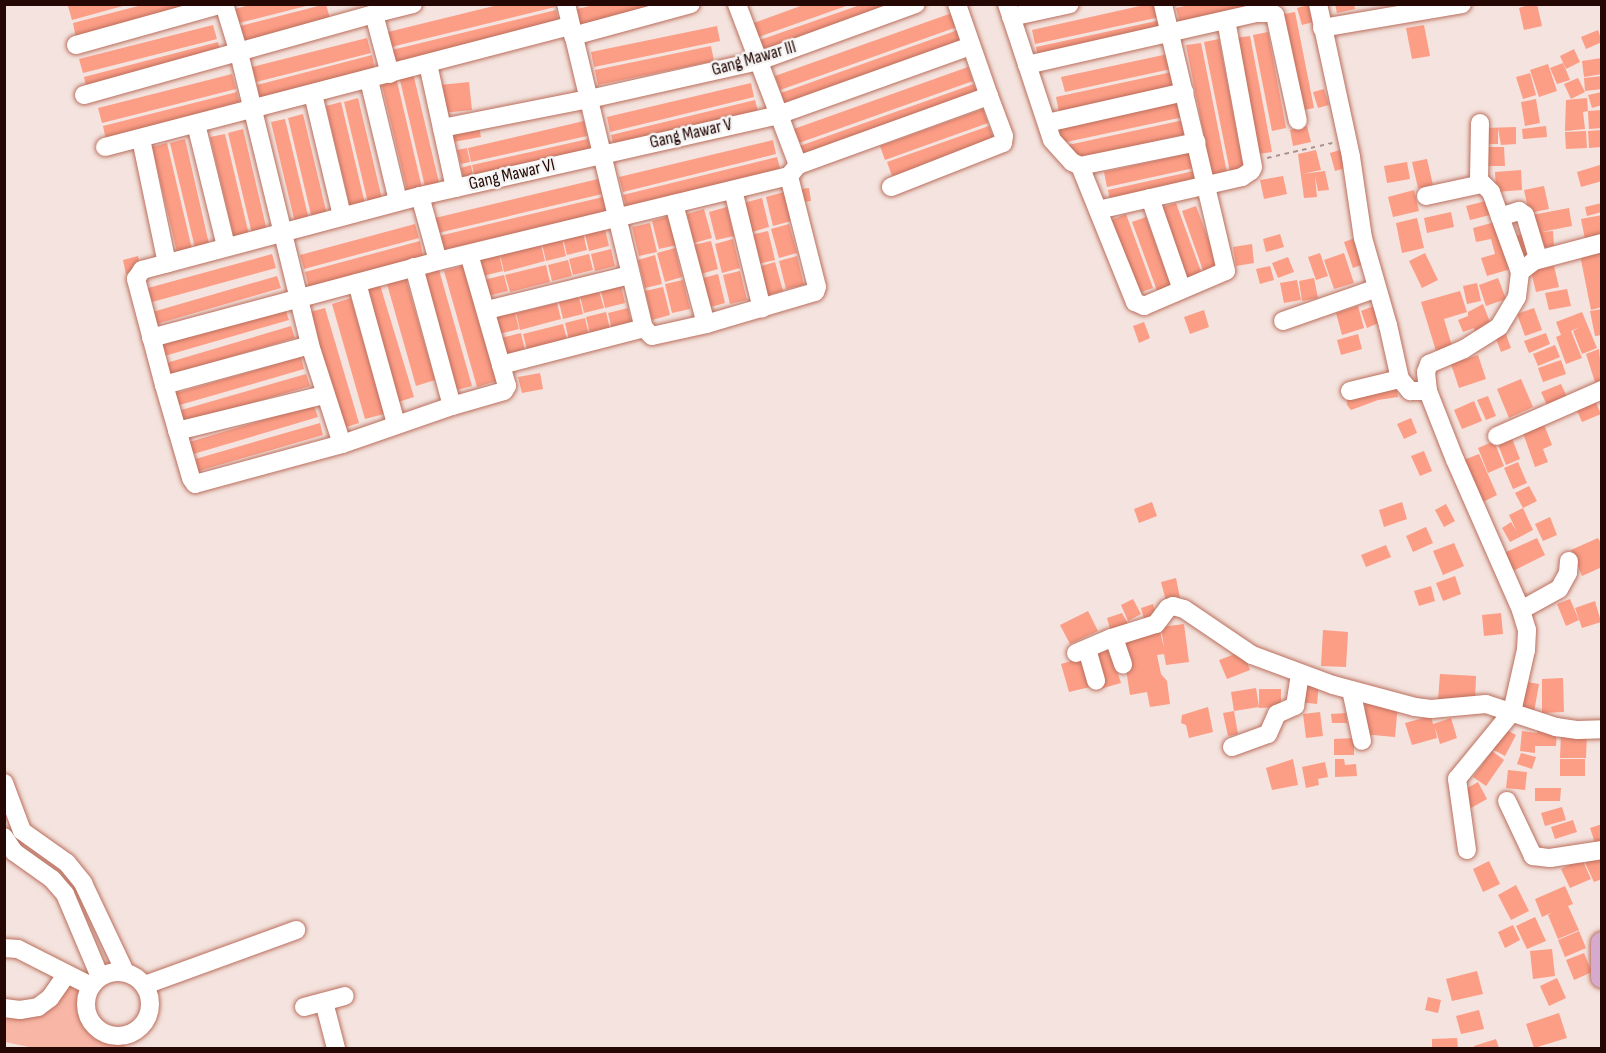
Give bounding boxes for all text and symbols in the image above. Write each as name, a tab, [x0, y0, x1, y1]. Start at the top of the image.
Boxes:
street label: Gang Mawar III	[709, 37, 799, 81]
street label: Gang Mawar V	[648, 114, 734, 154]
street label: Gang Mawar VI	[467, 155, 557, 195]

